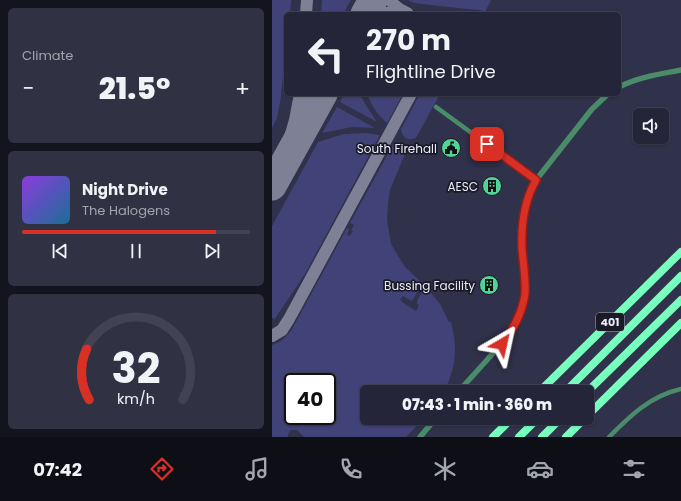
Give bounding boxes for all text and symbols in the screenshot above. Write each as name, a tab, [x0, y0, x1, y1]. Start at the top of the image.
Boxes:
text: 270 m	[366, 21, 451, 60]
icon: left	[300, 28, 352, 80]
text: Climate	[22, 46, 73, 65]
text: Flightline Drive	[366, 59, 496, 84]
text: 21.5°	[99, 67, 170, 110]
text: −	[22, 73, 34, 104]
text: +	[235, 73, 250, 104]
map controls	[633, 108, 669, 144]
button: sound	[633, 108, 669, 144]
pin	[470, 127, 504, 161]
icon: arrive	[476, 133, 498, 155]
public building icon: South Firehall	[440, 137, 462, 159]
place label: South Firehall	[357, 140, 437, 157]
building icon: AESC	[481, 175, 503, 197]
place label: AESC	[447, 178, 478, 195]
text: Night Drive	[82, 179, 168, 200]
text: The Halogens	[82, 201, 170, 220]
icon: previous	[49, 240, 71, 262]
icon: pause	[125, 240, 147, 262]
icon: next	[201, 240, 223, 262]
building icon: Bussing Facility	[478, 274, 500, 296]
place label: Bussing Facility	[384, 277, 475, 294]
road number: 401	[596, 313, 624, 331]
position arrow	[481, 323, 523, 365]
text: 32	[112, 338, 160, 397]
speed limit sign: 40	[284, 373, 336, 425]
text: km/h	[117, 388, 155, 408]
text: 07:43 · 1 min · 360 m	[402, 394, 552, 415]
icon: directions	[148, 455, 176, 483]
icon: music	[243, 455, 271, 483]
icon: phone	[337, 455, 365, 483]
icon: climate	[431, 455, 459, 483]
icon: car	[526, 455, 554, 483]
icon: filters	[620, 455, 648, 483]
text: 07:42	[33, 457, 82, 482]

